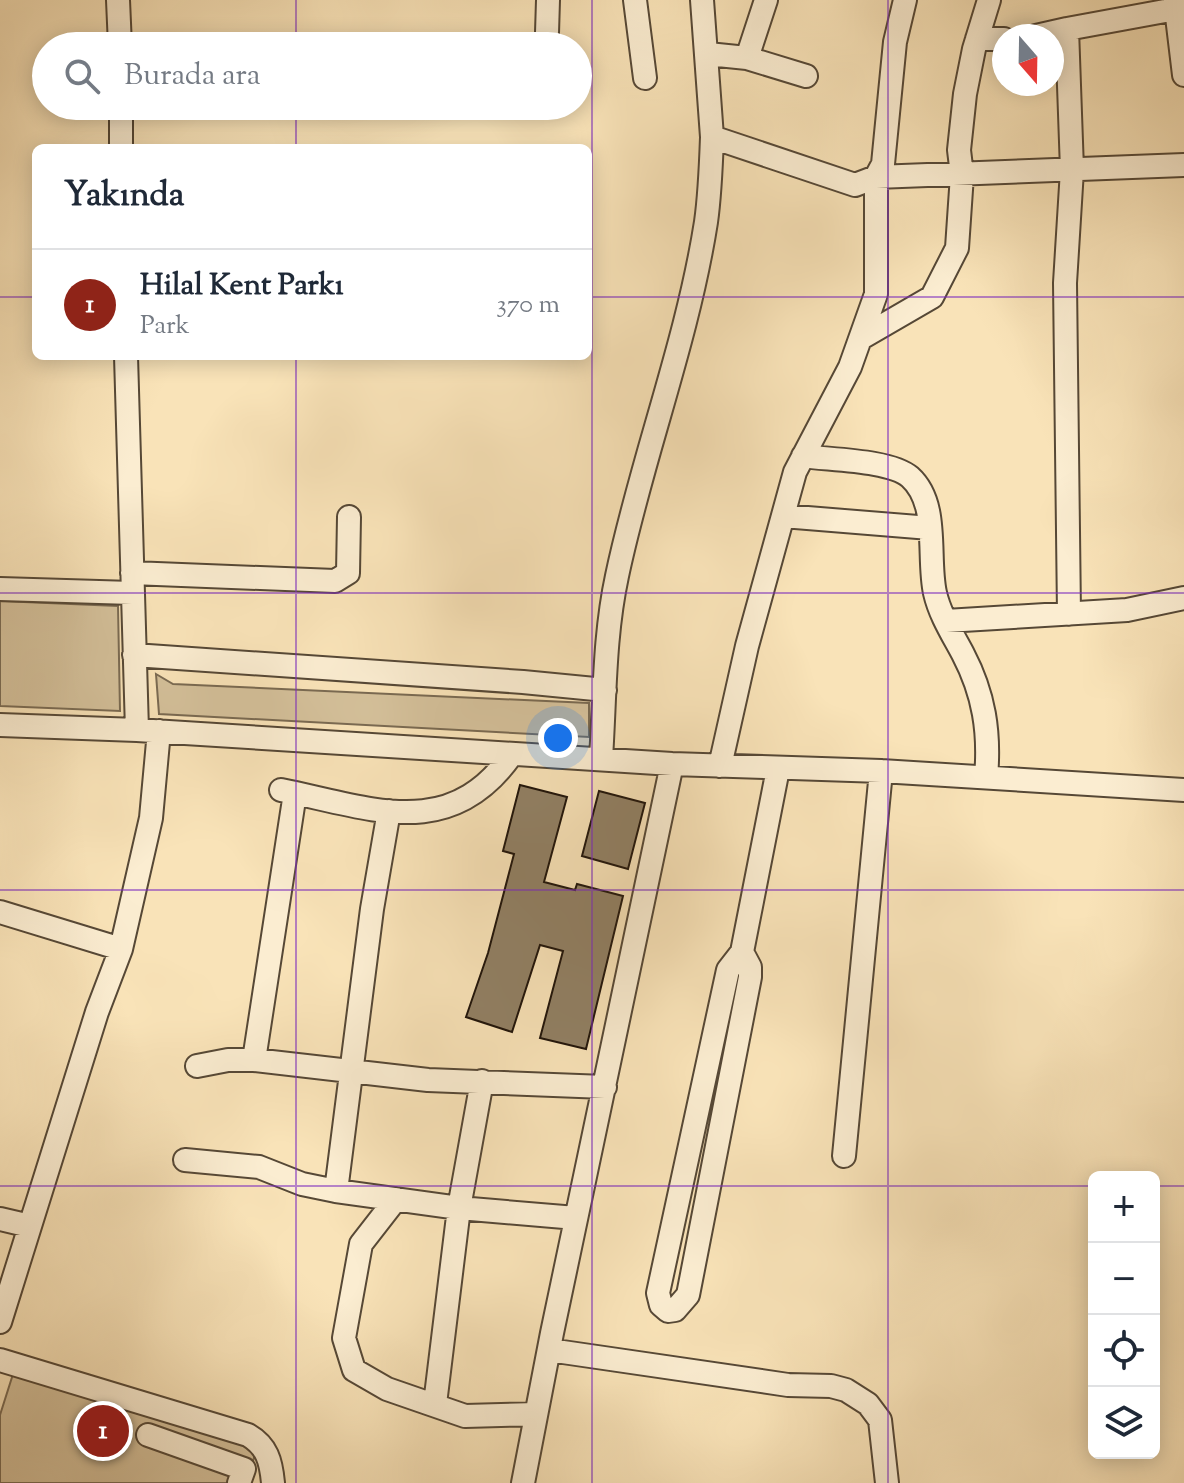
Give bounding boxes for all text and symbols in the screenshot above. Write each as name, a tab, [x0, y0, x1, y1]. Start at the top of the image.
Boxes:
north arrow	[992, 24, 1064, 96]
search box	[32, 32, 592, 120]
icon: search	[60, 54, 104, 98]
text: Burada ara	[124, 55, 261, 98]
text: Yakında	[64, 172, 184, 221]
text: Hilal Kent Parkı	[140, 265, 344, 308]
text: 1	[86, 287, 94, 324]
text: 370 m	[496, 287, 560, 324]
text: Park	[140, 308, 190, 345]
your location	[538, 718, 578, 758]
map controls	[1088, 1171, 1160, 1459]
button: +	[1088, 1171, 1160, 1243]
button: −	[1088, 1243, 1160, 1315]
button: locate	[1088, 1315, 1160, 1387]
button: layers	[1088, 1387, 1160, 1459]
pin: 1	[77, 1401, 129, 1461]

